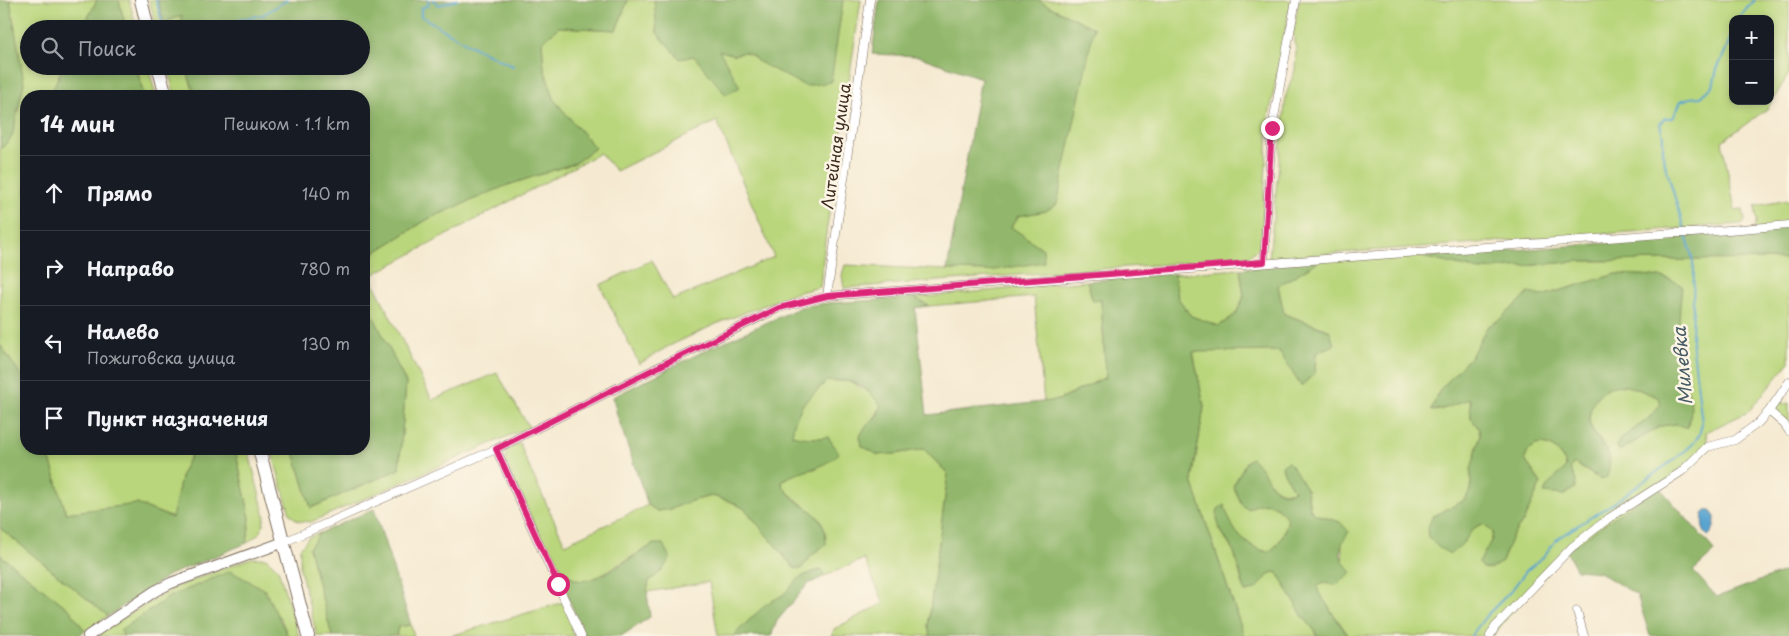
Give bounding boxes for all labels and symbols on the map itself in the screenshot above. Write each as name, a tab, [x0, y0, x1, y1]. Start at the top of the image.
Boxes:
street label: Литейная улица	[814, 81, 856, 210]
route end	[1261, 117, 1284, 140]
water label: Милевка	[1665, 325, 1698, 406]
route start	[547, 573, 570, 596]

